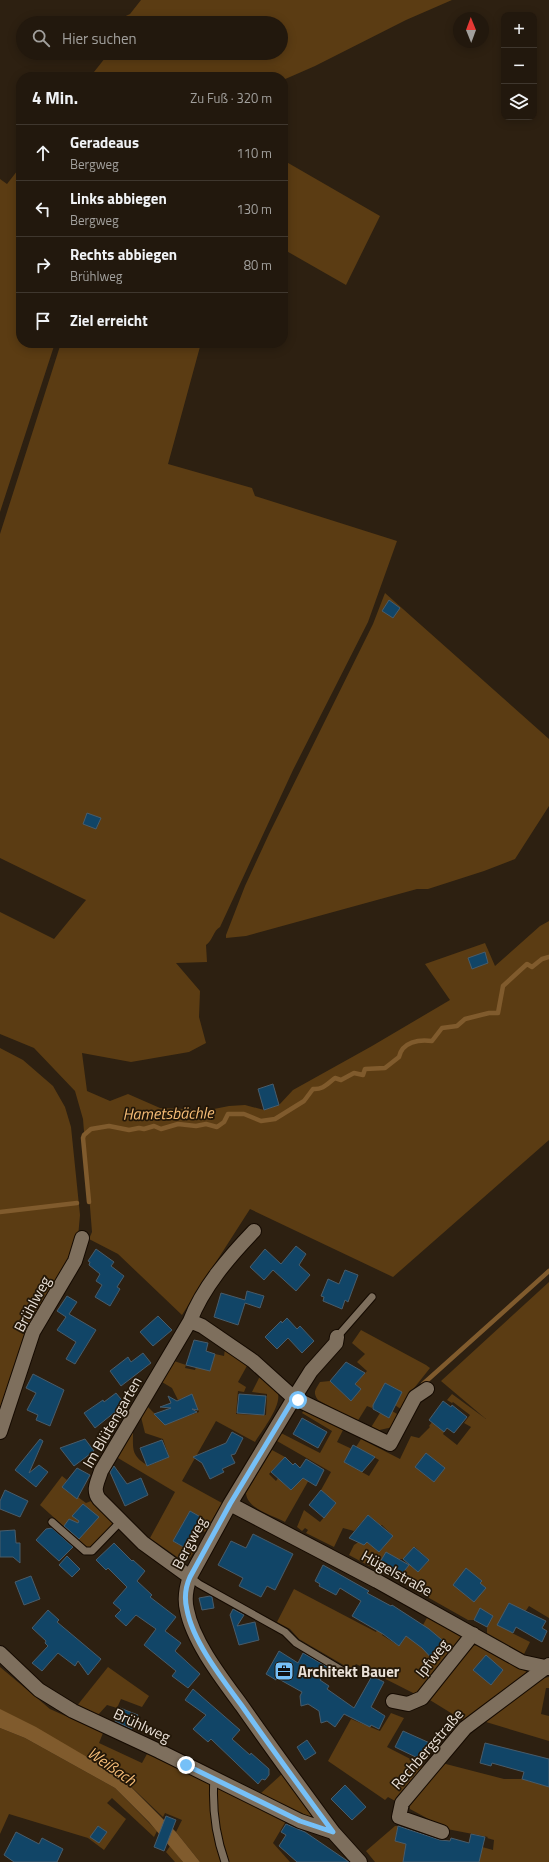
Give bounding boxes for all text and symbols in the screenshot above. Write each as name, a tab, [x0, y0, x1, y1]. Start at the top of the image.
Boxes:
north arrow	[453, 12, 489, 48]
map controls	[501, 12, 537, 120]
button: +	[501, 12, 537, 48]
search box	[16, 16, 288, 60]
icon: search	[30, 27, 52, 49]
text: Hier suchen	[62, 27, 137, 50]
button: −	[501, 48, 537, 84]
button: layers	[501, 84, 537, 120]
text: 4 Min.	[32, 85, 78, 111]
text: Zu Fuß · 320 m	[190, 88, 272, 108]
text: Geradeaus	[70, 131, 139, 154]
icon: ahead	[32, 142, 54, 164]
text: 110 m	[236, 143, 272, 163]
text: Bergweg	[70, 154, 119, 174]
text: Links abbiegen	[70, 187, 167, 210]
icon: left	[32, 198, 54, 220]
text: 130 m	[236, 199, 272, 219]
text: Bergweg	[70, 210, 119, 230]
text: Rechts abbiegen	[70, 243, 177, 266]
icon: right	[32, 254, 54, 276]
text: 80 m	[244, 255, 272, 275]
text: Brühlweg	[70, 266, 122, 286]
text: Ziel erreicht	[70, 309, 148, 332]
icon: arrive	[32, 310, 54, 332]
water label: Hametsbächle	[122, 1100, 215, 1126]
street label: Brühlweg	[8, 1272, 57, 1336]
street label: Im Blütengarten	[76, 1372, 148, 1472]
route start	[289, 1391, 307, 1409]
street label: Bergweg	[166, 1513, 212, 1573]
street label: Hügelstraße	[357, 1544, 437, 1602]
street label: Ipfweg	[410, 1634, 455, 1682]
office icon: Architekt Bauer	[273, 1660, 295, 1682]
place label: Architekt Bauer	[298, 1660, 400, 1683]
street label: Brühlweg	[110, 1702, 175, 1748]
street label: Rechbergstraße	[385, 1703, 469, 1795]
water label: Weißach	[83, 1740, 142, 1792]
route end	[177, 1756, 195, 1774]

